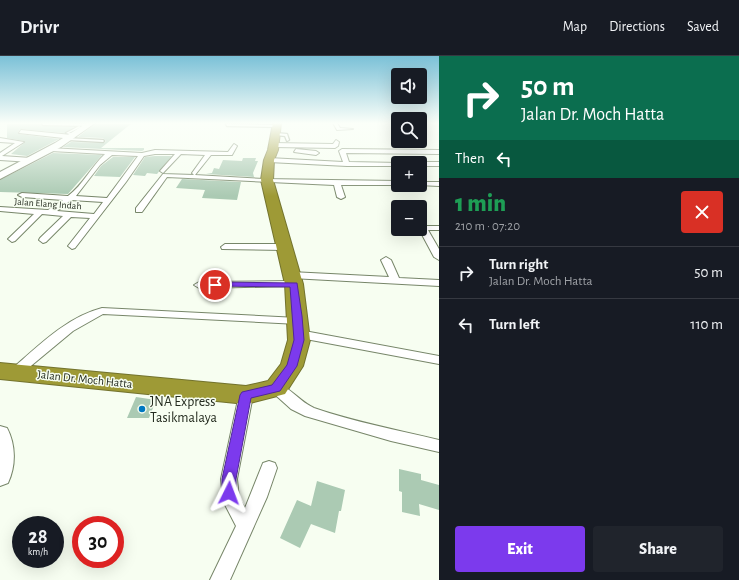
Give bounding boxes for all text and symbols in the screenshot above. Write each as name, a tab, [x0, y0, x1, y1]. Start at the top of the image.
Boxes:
text: Drivr	[20, 18, 59, 37]
text: Map	[563, 20, 587, 34]
text: Directions	[609, 20, 665, 34]
text: Saved	[687, 20, 719, 34]
map controls	[391, 68, 427, 236]
button: sound	[391, 68, 427, 104]
icon: right	[455, 72, 507, 124]
text: 50 m	[521, 73, 575, 101]
text: Jalan Dr. Moch Hatta	[521, 106, 664, 124]
button: search	[391, 112, 427, 148]
icon: left	[493, 148, 515, 170]
text: Then	[455, 151, 485, 166]
button: +	[391, 156, 427, 192]
button: close	[681, 191, 723, 233]
text: 1 min	[455, 192, 506, 216]
street label: Jalan Elang Indah	[14, 197, 82, 211]
button: −	[391, 200, 427, 236]
text: 210 m · 07:20	[455, 220, 520, 233]
text: Turn right	[489, 257, 548, 272]
icon: right	[455, 262, 477, 284]
text: 50 m	[694, 265, 723, 280]
pin	[198, 268, 232, 302]
icon: arrive	[204, 274, 226, 296]
text: Jalan Dr. Moch Hatta	[489, 275, 593, 288]
icon: left	[455, 314, 477, 336]
text: Turn left	[489, 317, 540, 332]
text: 110 m	[690, 317, 723, 332]
street label: Jalan Dr. Moch Hatta	[37, 368, 134, 390]
place label: JNA Express Tasikmalaya	[150, 395, 218, 425]
marker: JNA Express Tasikmalaya	[137, 404, 147, 414]
position arrow	[208, 472, 250, 514]
speed limit sign: 30	[72, 516, 124, 568]
button: Exit	[455, 526, 585, 572]
button: Share	[593, 526, 723, 572]
text: 28	[28, 527, 48, 547]
text: km/h	[28, 547, 48, 557]

